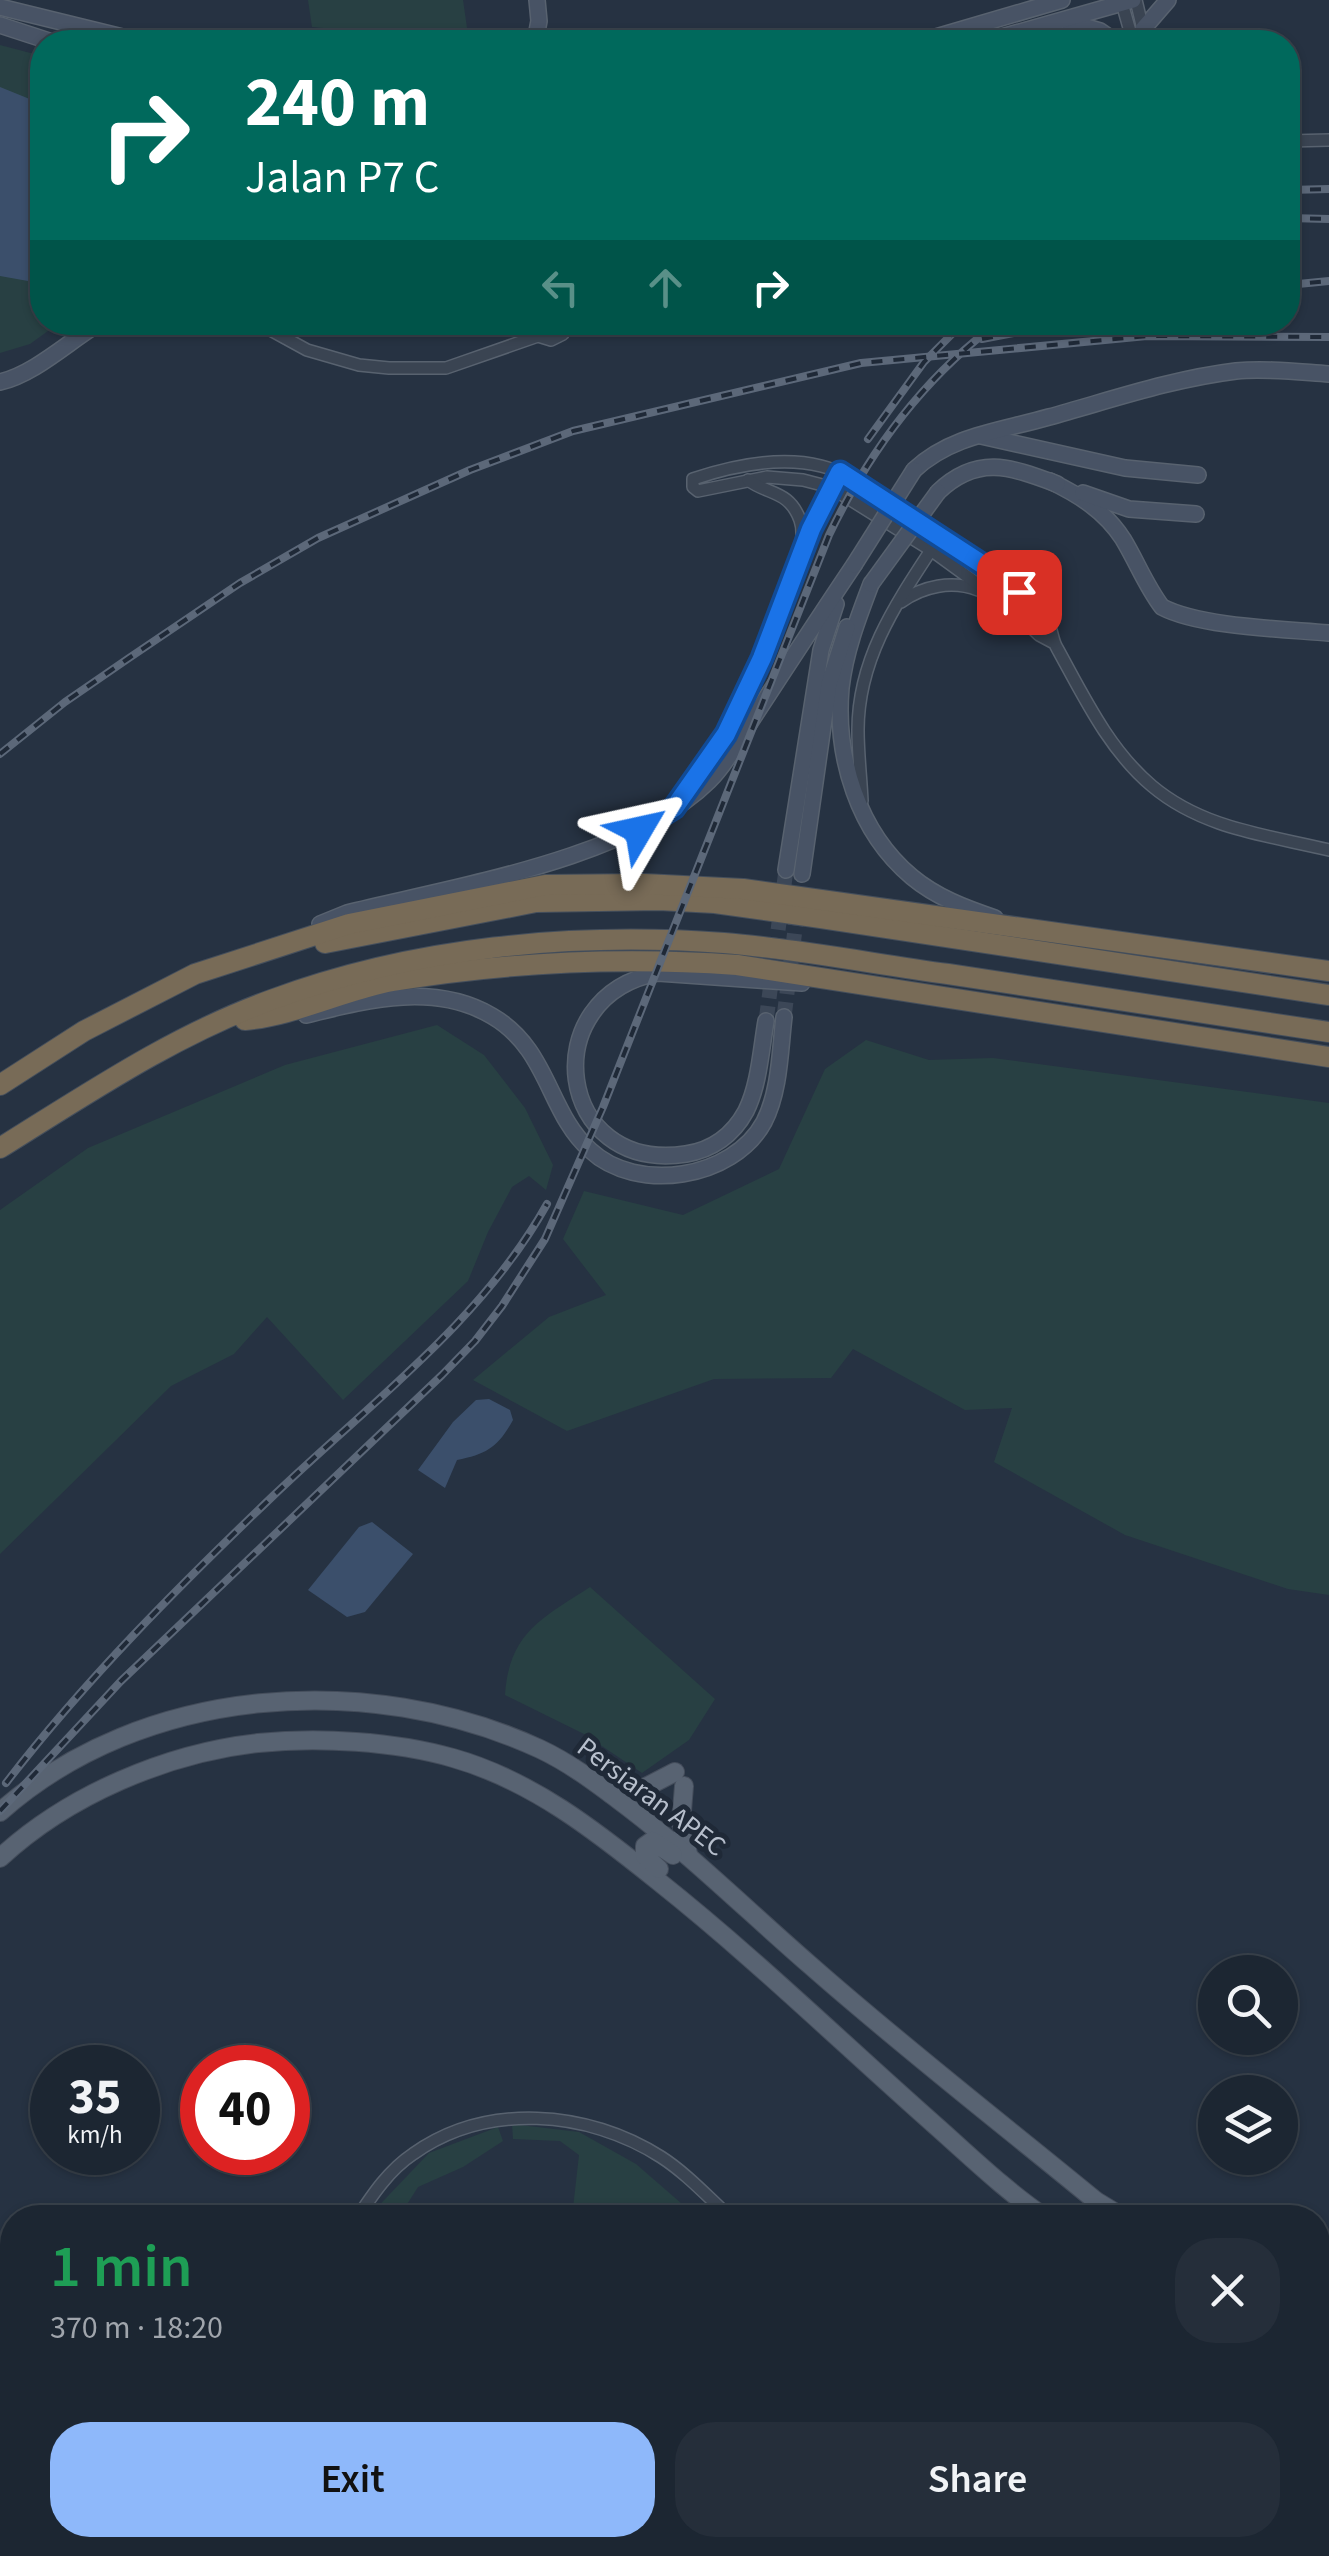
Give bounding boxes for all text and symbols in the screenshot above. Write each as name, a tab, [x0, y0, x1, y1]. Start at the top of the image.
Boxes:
text: 240 m	[245, 53, 430, 153]
icon: right	[80, 70, 210, 200]
text: Jalan P7 C	[245, 146, 440, 210]
icon: left	[533, 260, 588, 315]
icon: ahead	[638, 260, 693, 315]
icon: right	[743, 260, 798, 315]
pin	[977, 550, 1062, 635]
icon: arrive	[992, 565, 1047, 620]
position arrow	[587, 778, 691, 882]
street label: Persiaran APEC	[569, 1727, 734, 1866]
map controls	[1198, 1955, 1298, 2175]
button: search	[1198, 1955, 1298, 2055]
speed limit sign: 40	[180, 2045, 310, 2175]
text: 35	[69, 2062, 121, 2133]
button: layers	[1198, 2075, 1298, 2175]
text: km/h	[67, 2117, 123, 2153]
text: 1 min	[50, 2225, 193, 2310]
button: close	[1175, 2238, 1280, 2343]
text: 370 m · 18:20	[50, 2305, 223, 2351]
button: Exit	[50, 2422, 655, 2537]
button: Share	[675, 2422, 1280, 2537]

